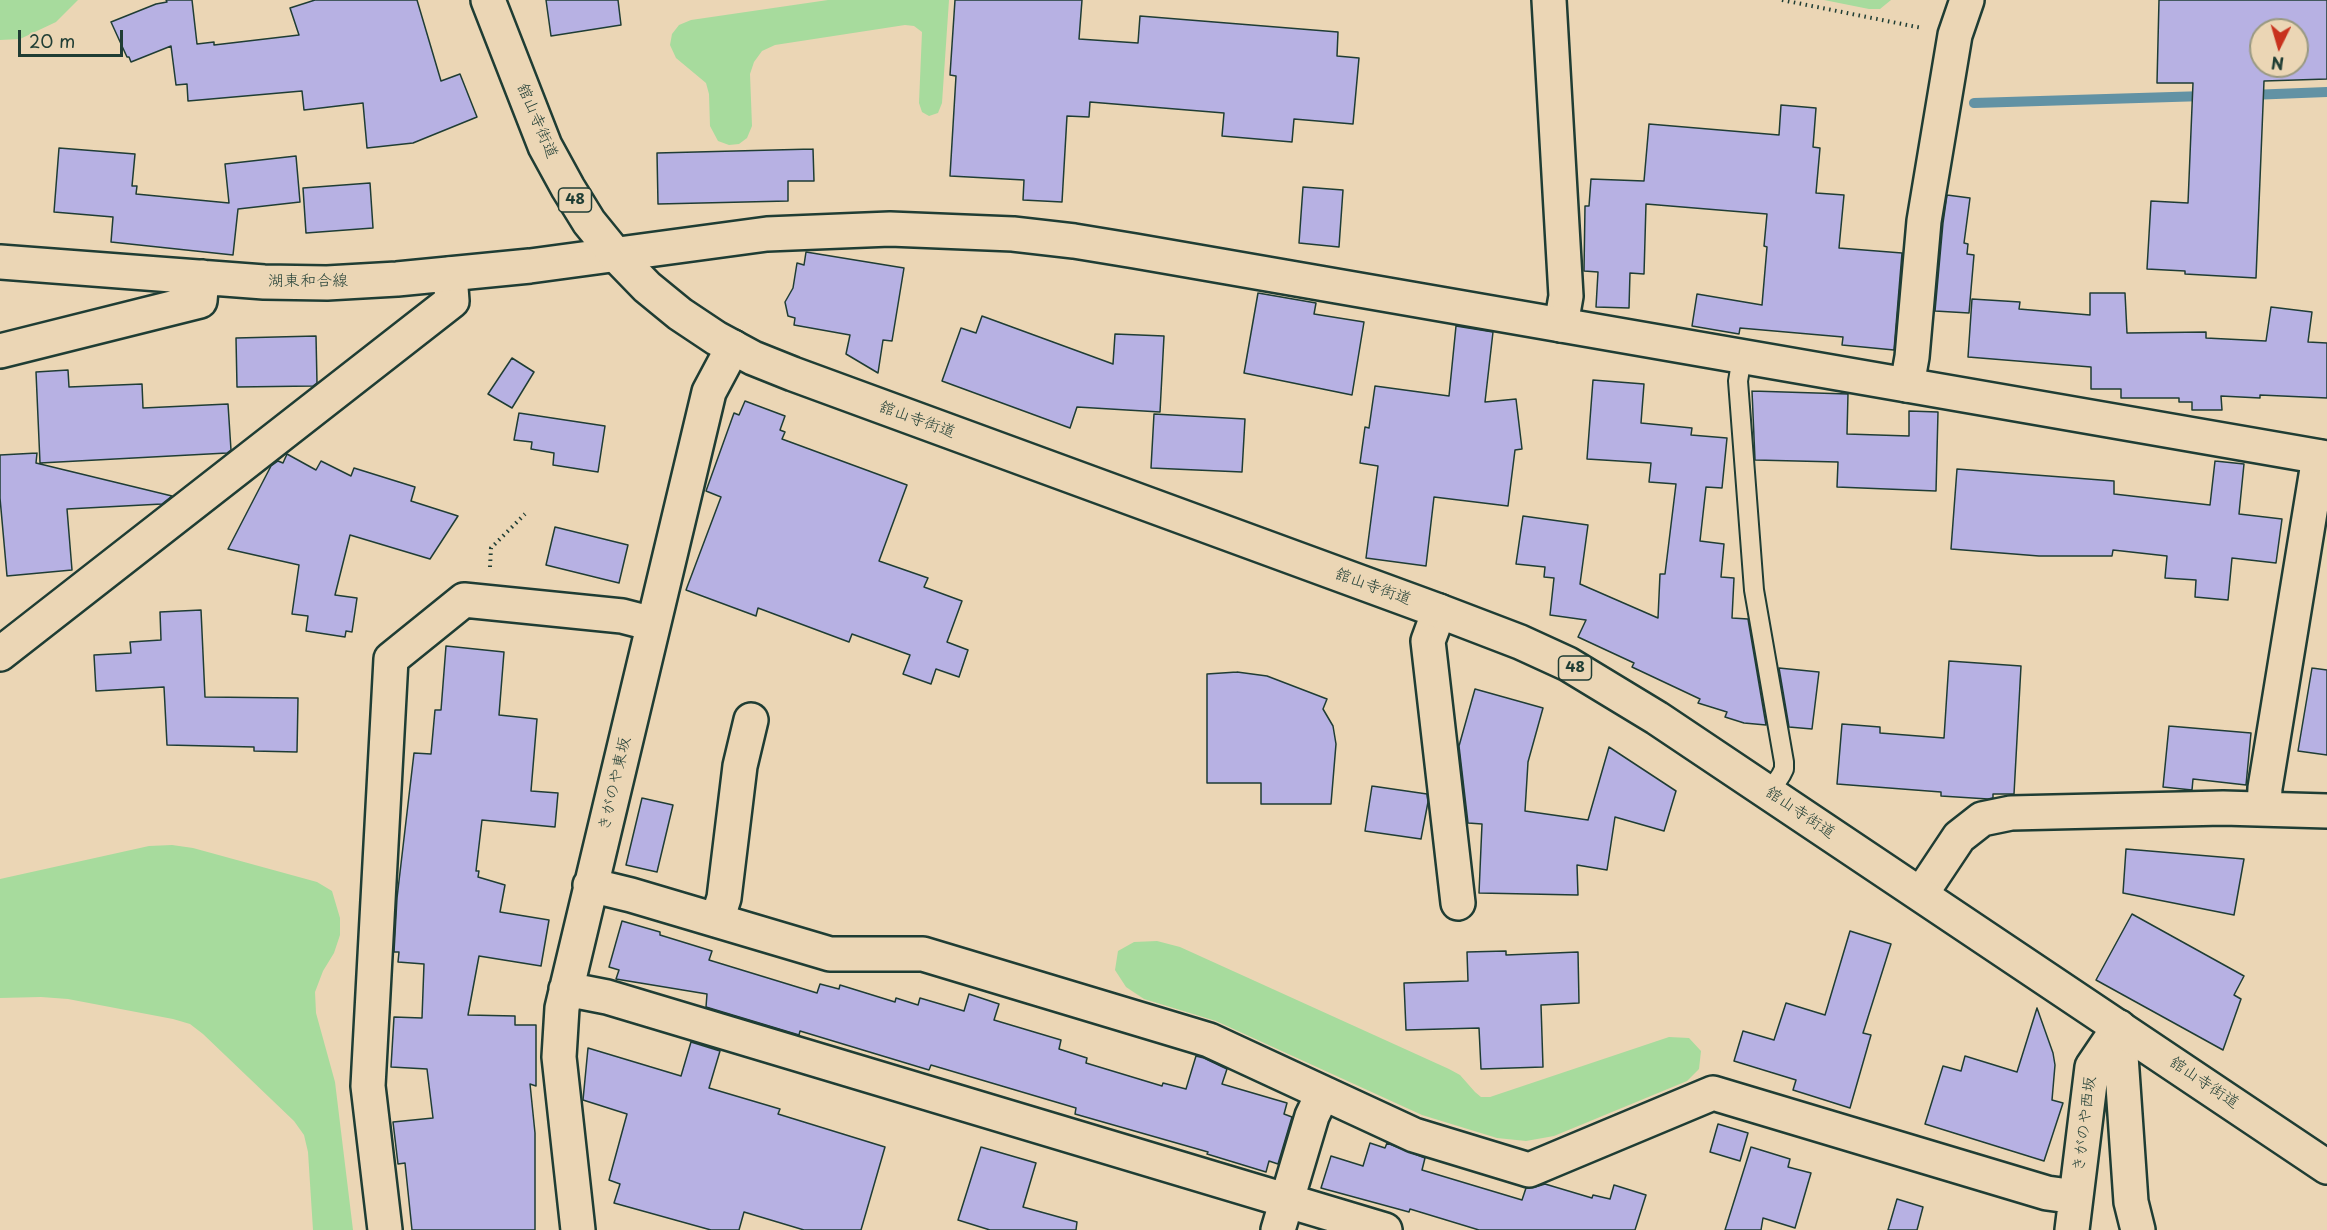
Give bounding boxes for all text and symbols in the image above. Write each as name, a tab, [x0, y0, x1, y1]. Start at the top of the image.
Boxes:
scale bar	[21, 18, 126, 56]
north arrow	[2249, 18, 2309, 78]
text: 20 m	[29, 27, 75, 54]
text: N	[2270, 51, 2285, 76]
street label: 舘山寺街道	[513, 80, 561, 162]
road number: 48	[558, 188, 592, 212]
street label: 湖東和合線	[268, 272, 348, 292]
street label: 舘山寺街道	[876, 397, 958, 443]
street label: 舘山寺街道	[1332, 564, 1414, 610]
road number: 48	[1558, 656, 1592, 680]
street label: きがのや東坂	[595, 735, 635, 833]
street label: 舘山寺街道	[1761, 783, 1839, 843]
street label: 舘山寺街道	[2165, 1053, 2243, 1113]
street label: きがのや西坂	[2070, 1075, 2100, 1173]

